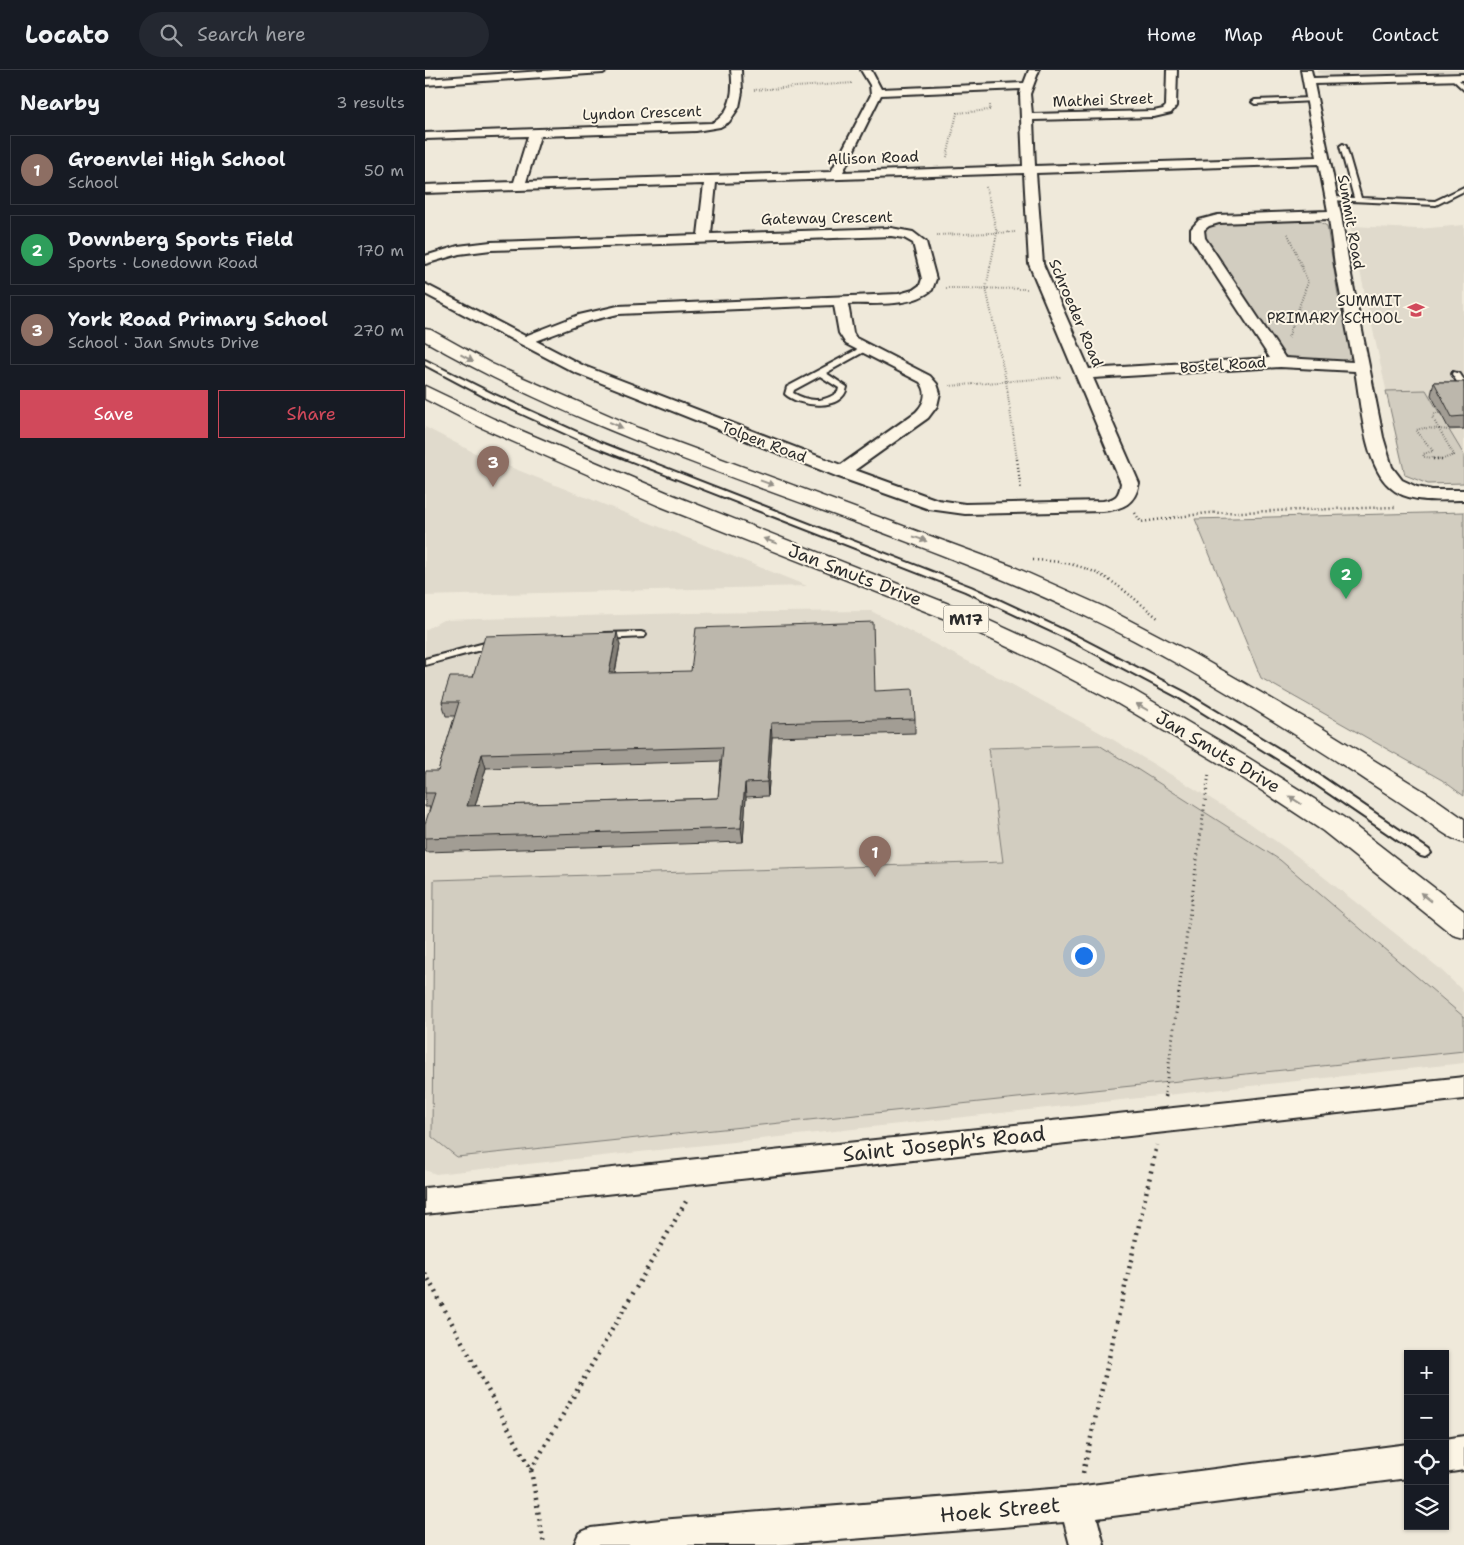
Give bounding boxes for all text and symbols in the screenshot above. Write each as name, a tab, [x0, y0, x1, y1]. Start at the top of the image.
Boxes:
search box	[139, 12, 489, 57]
text: Locato	[25, 19, 109, 51]
icon: search	[157, 21, 185, 49]
text: Search here	[197, 22, 306, 47]
text: Home	[1147, 23, 1196, 47]
text: Map	[1224, 23, 1263, 47]
text: About	[1291, 23, 1344, 47]
text: Contact	[1372, 23, 1439, 47]
street label: Mathei Street	[1052, 88, 1154, 112]
text: Nearby	[20, 89, 100, 117]
text: 3 results	[336, 92, 405, 113]
street label: Lyndon Crescent	[582, 101, 702, 125]
street label: Allison Road	[827, 146, 920, 170]
text: Groenvlei High School	[68, 147, 286, 172]
text: 1	[33, 160, 41, 181]
text: 50 m	[364, 160, 404, 181]
text: School	[68, 172, 118, 193]
street label: Summit Road	[1333, 173, 1369, 271]
street label: Gateway Crescent	[761, 207, 893, 229]
text: Downberg Sports Field	[68, 227, 293, 252]
text: 2	[31, 240, 43, 261]
text: 170 m	[357, 240, 404, 261]
text: Sports · Lonedown Road	[68, 252, 258, 273]
street label: Schroeder Road	[1044, 256, 1108, 371]
place label: SUMMIT PRIMARY SCHOOL	[1267, 291, 1402, 328]
school or university icon: SUMMIT PRIMARY SCHOOL	[1406, 300, 1426, 320]
text: York Road Primary School	[68, 307, 328, 332]
text: 3	[31, 320, 43, 341]
text: 270 m	[353, 320, 404, 341]
text: School · Jan Smuts Drive	[68, 332, 259, 353]
street label: Bostel Road	[1179, 352, 1267, 378]
one-way arrow	[461, 354, 474, 363]
button: Save	[20, 390, 208, 438]
button: Share	[218, 390, 405, 438]
street label: Tolpen Road	[719, 417, 810, 468]
one-way arrow	[609, 421, 624, 429]
pin: 3	[477, 446, 509, 487]
one-way arrow	[760, 480, 775, 487]
one-way arrow	[912, 536, 927, 544]
one-way arrow	[762, 537, 777, 545]
street label: Jan Smuts Drive	[785, 538, 925, 612]
pin: 2	[1330, 558, 1362, 599]
road number: M17	[943, 606, 989, 632]
one-way arrow	[1135, 702, 1148, 711]
street label: Jan Smuts Drive	[1151, 705, 1285, 799]
one-way arrow	[1289, 795, 1302, 805]
pin: 1	[859, 836, 891, 877]
one-way arrow	[1420, 891, 1433, 902]
your location	[1071, 943, 1097, 969]
street label: Saint Joseph's Road	[841, 1119, 1047, 1169]
map controls	[1404, 1350, 1449, 1530]
button: +	[1404, 1350, 1449, 1395]
button: −	[1404, 1395, 1449, 1440]
button: locate	[1404, 1440, 1449, 1485]
button: layers	[1404, 1485, 1449, 1530]
street label: Hoek Street	[939, 1491, 1061, 1529]

